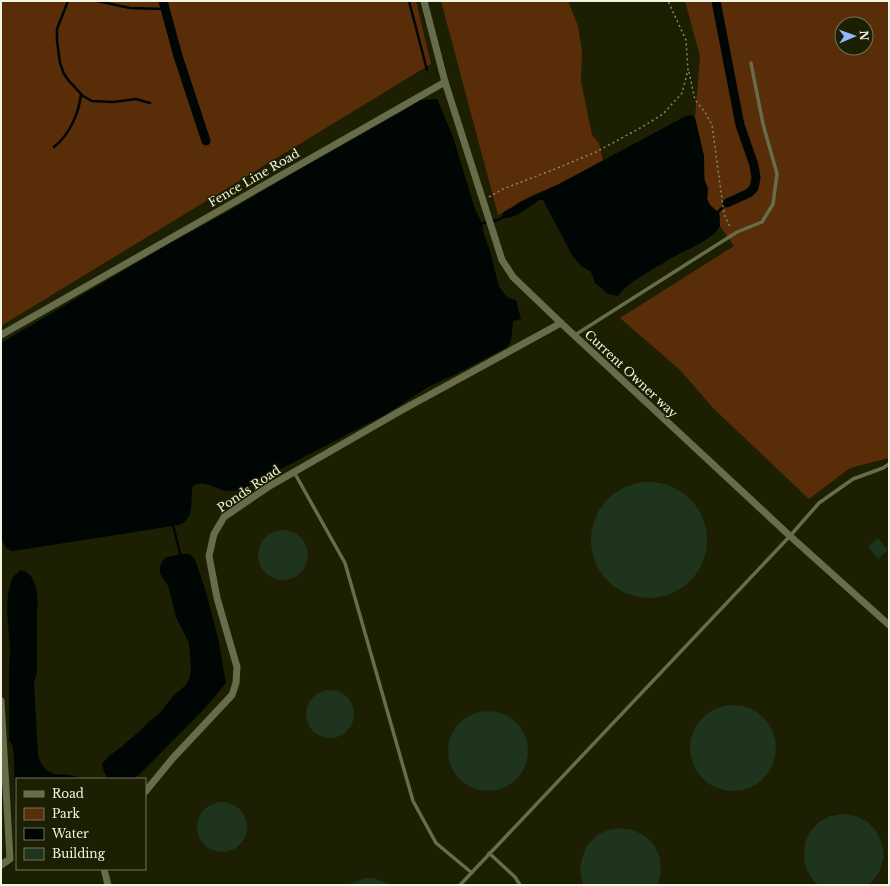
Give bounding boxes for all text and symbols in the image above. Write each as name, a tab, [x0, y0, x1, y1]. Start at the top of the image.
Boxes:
north arrow	[834, 16, 874, 56]
text: N	[857, 30, 871, 42]
street label: Fence Line Road	[205, 145, 302, 210]
street label: Current Owner way	[582, 327, 681, 421]
street label: Ponds Road	[214, 462, 283, 515]
legend	[16, 778, 146, 870]
text: Road	[52, 786, 84, 801]
text: Park	[52, 806, 80, 821]
text: Water	[51, 826, 89, 841]
text: Building	[52, 846, 106, 861]

